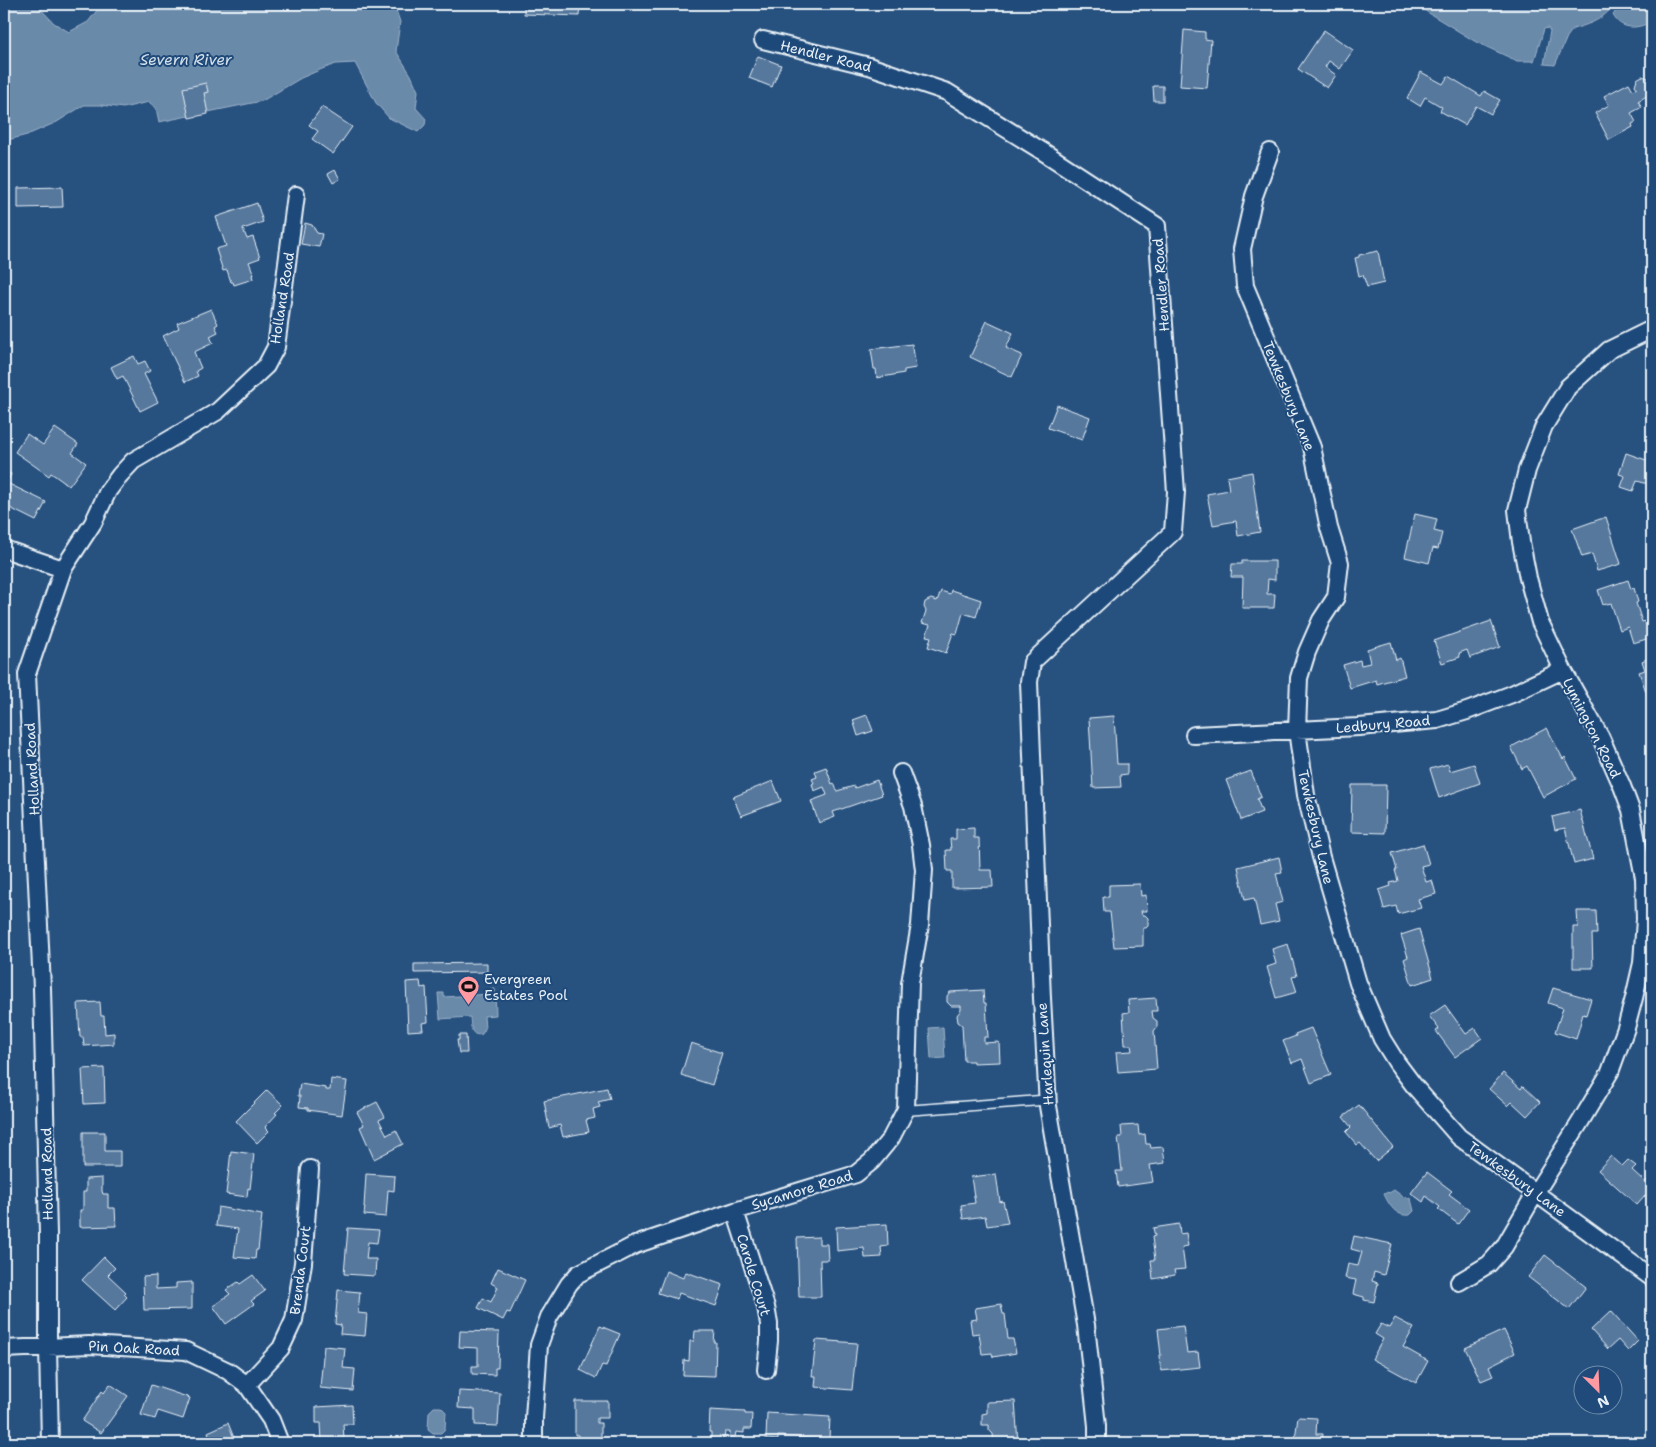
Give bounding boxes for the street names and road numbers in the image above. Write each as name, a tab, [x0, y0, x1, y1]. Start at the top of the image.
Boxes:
street label: Hendler Road	[778, 36, 874, 76]
street label: Hendler Road	[1149, 238, 1173, 332]
street label: Holland Road	[266, 251, 298, 345]
street label: Tewkesbury Lane	[1259, 339, 1319, 454]
street label: Lymington Road	[1559, 675, 1625, 781]
street label: Ledbury Road	[1335, 711, 1431, 737]
street label: Holland Road	[21, 722, 43, 816]
street label: Tewkesbury Lane	[1294, 768, 1338, 886]
street label: Harlequin Lane	[1032, 1002, 1058, 1106]
street label: Holland Road	[37, 1127, 57, 1221]
street label: Tewkesbury Lane	[1465, 1137, 1570, 1221]
street label: Sycamore Road	[749, 1166, 855, 1214]
street label: Brenda Court	[286, 1224, 314, 1316]
street label: Carole Court	[733, 1232, 775, 1318]
street label: Pin Oak Road	[88, 1337, 180, 1359]

